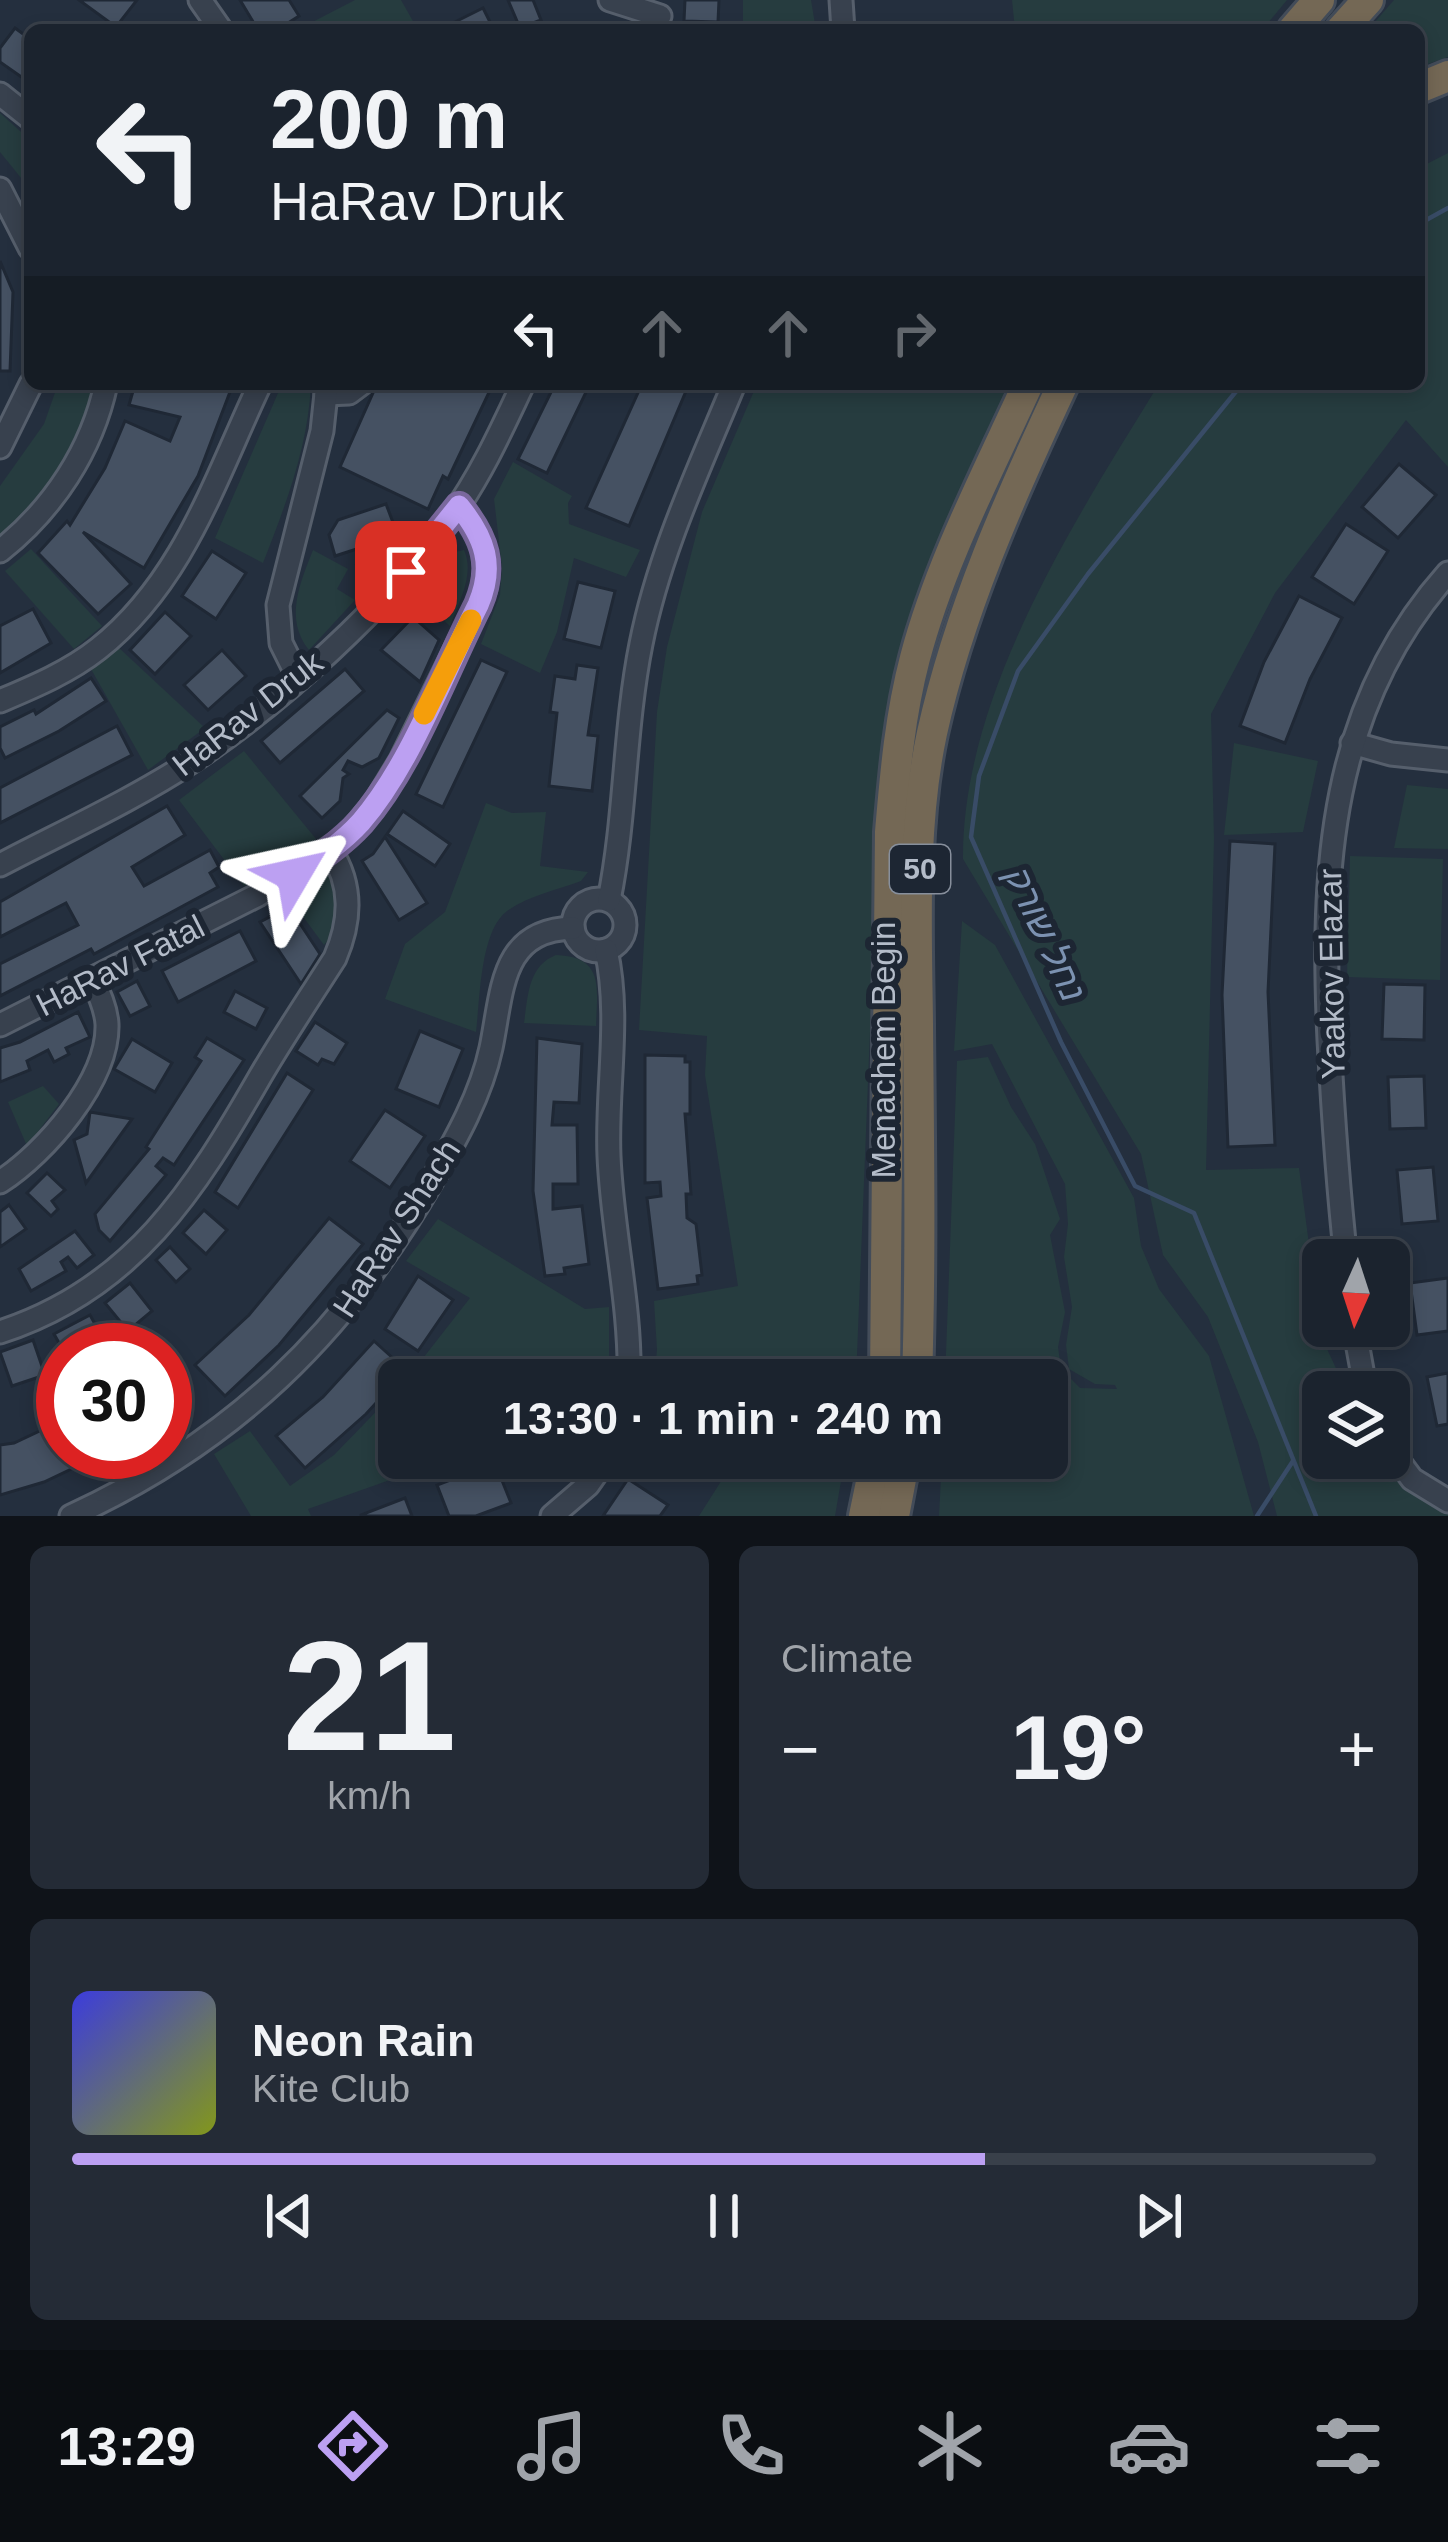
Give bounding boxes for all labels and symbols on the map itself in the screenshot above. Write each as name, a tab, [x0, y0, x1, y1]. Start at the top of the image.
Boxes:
pin	[355, 521, 457, 623]
street label: HaRav Druk	[165, 643, 330, 783]
position arrow	[231, 812, 357, 938]
road number: 50	[890, 845, 950, 893]
water label: נחל שורק	[996, 860, 1094, 1008]
street label: Yaakov Elazar	[1311, 869, 1352, 1079]
street label: HaRav Fatal	[30, 907, 210, 1024]
street label: Menachem Begin	[865, 922, 902, 1178]
street label: HaRav Shach	[325, 1133, 467, 1324]
north arrow	[1302, 1239, 1410, 1347]
speed limit sign: 30	[36, 1323, 192, 1479]

